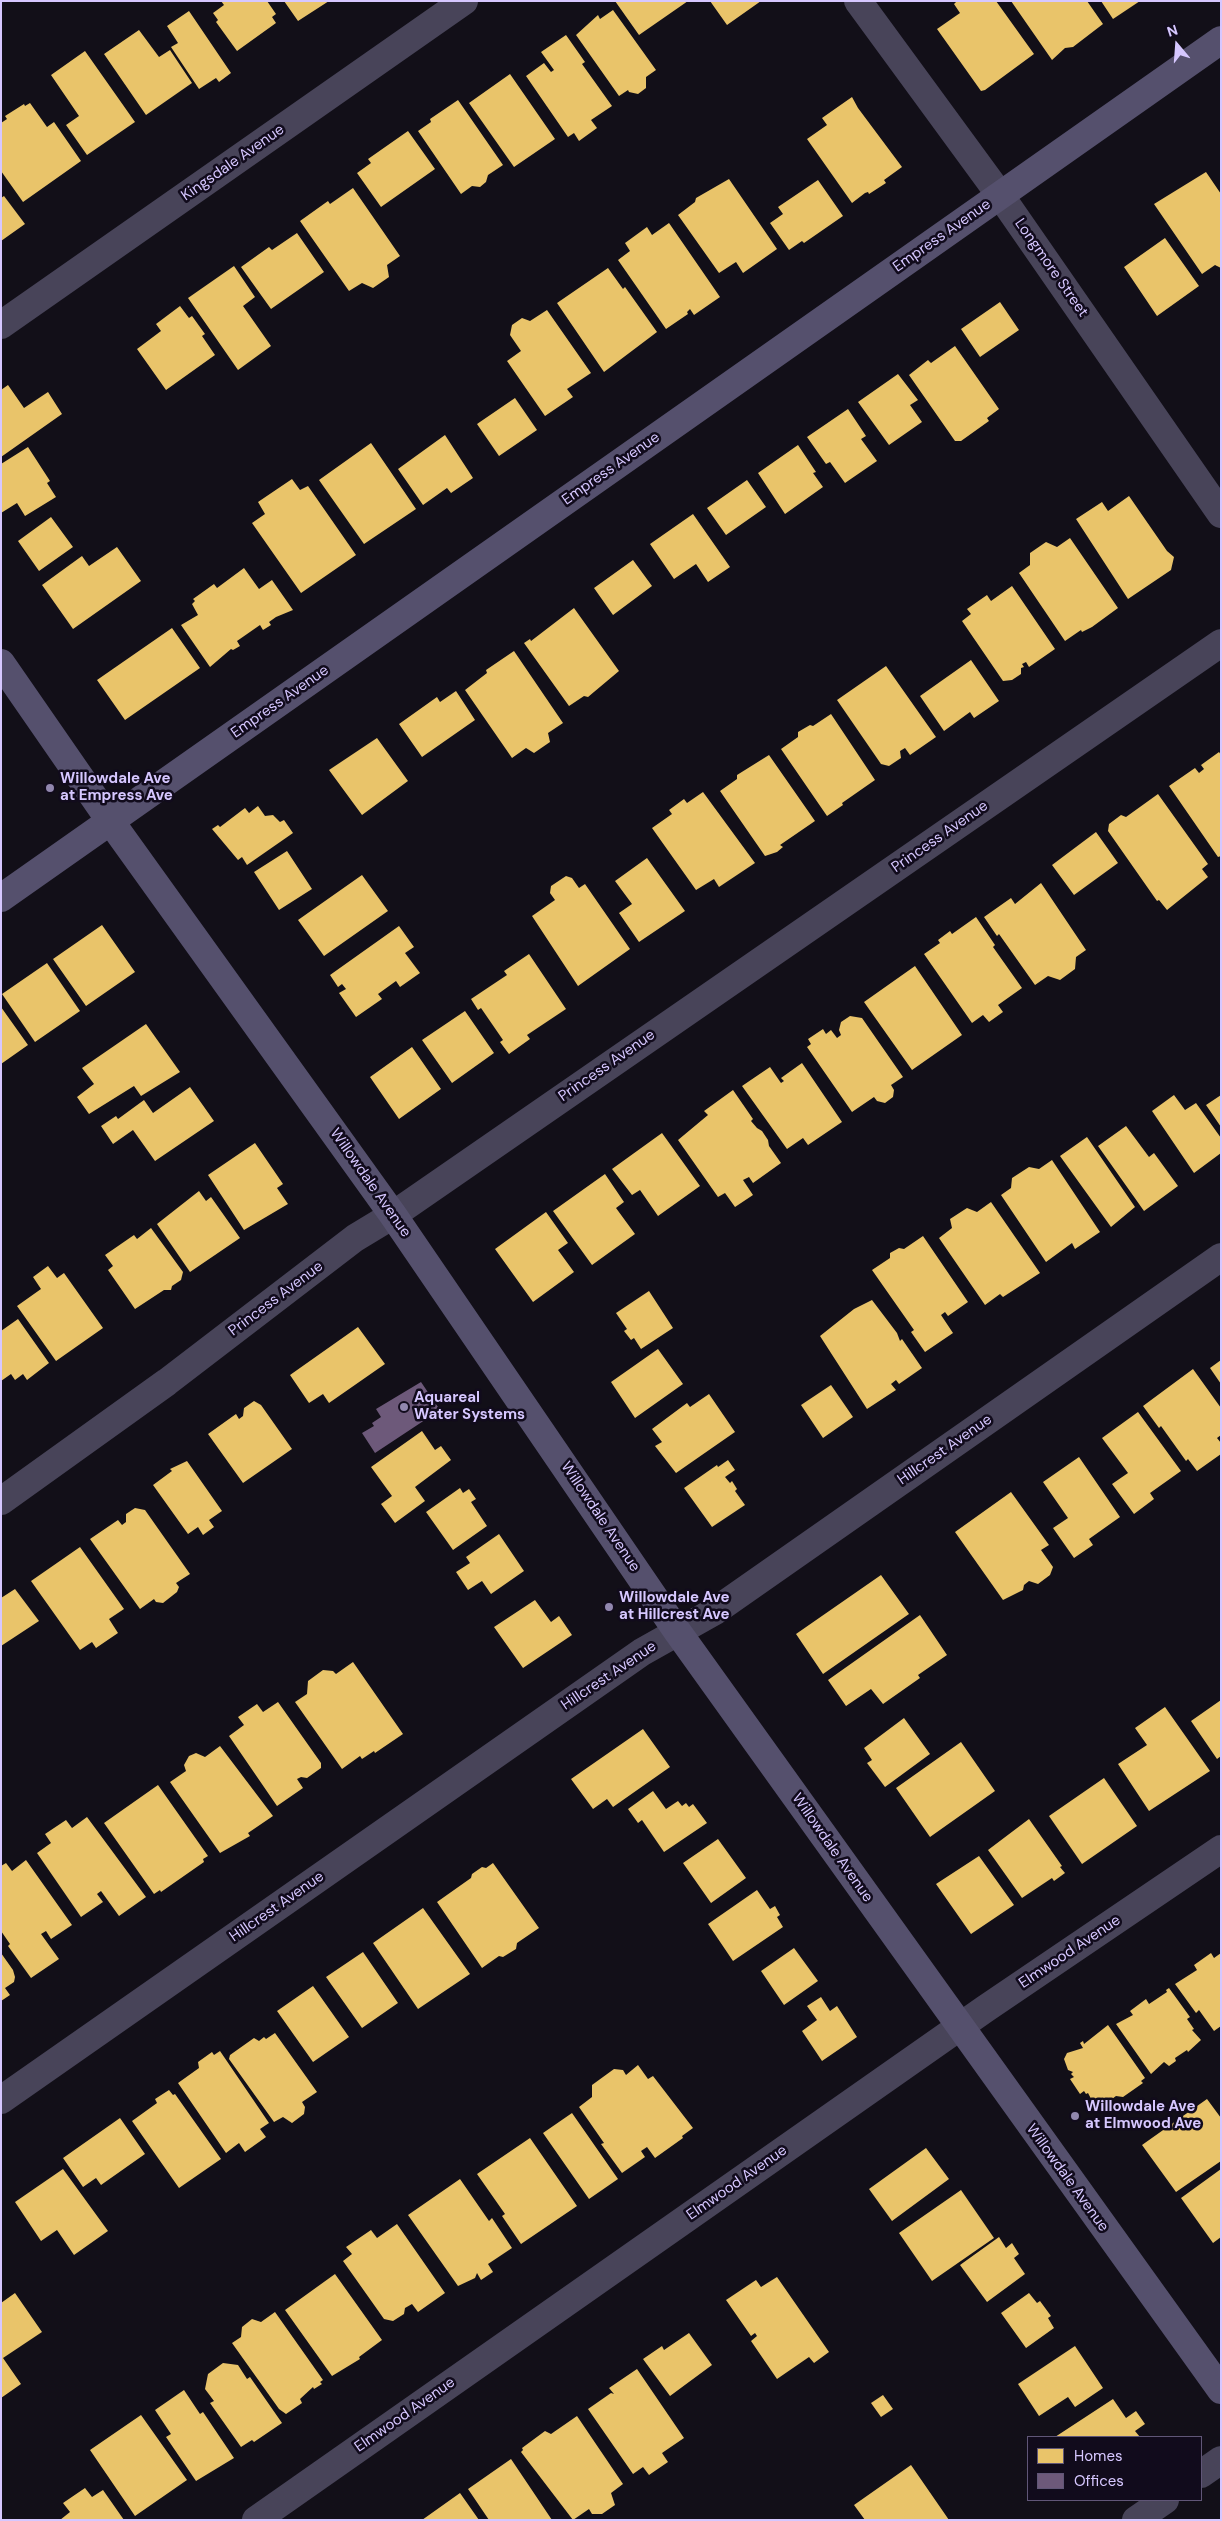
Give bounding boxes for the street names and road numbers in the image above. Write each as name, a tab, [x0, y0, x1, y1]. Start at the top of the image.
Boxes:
street label: Kingsdale Avenue	[178, 121, 288, 205]
street label: Empress Avenue	[890, 196, 994, 276]
street label: Longmore Street	[1010, 215, 1092, 321]
street label: Empress Avenue	[559, 429, 663, 509]
street label: Empress Avenue	[228, 662, 332, 742]
street label: Princess Avenue	[888, 797, 992, 877]
street label: Princess Avenue	[555, 1026, 659, 1106]
street label: Willowdale Avenue	[326, 1125, 414, 1241]
street label: Princess Avenue	[225, 1258, 327, 1340]
street label: Hillcrest Avenue	[894, 1411, 996, 1489]
street label: Willowdale Avenue	[556, 1459, 644, 1575]
street label: Hillcrest Avenue	[558, 1638, 660, 1714]
street label: Willowdale Avenue	[788, 1790, 876, 1906]
street label: Hillcrest Avenue	[226, 1868, 328, 1946]
street label: Elmwood Avenue	[1016, 1911, 1124, 1993]
street label: Willowdale Avenue	[1022, 2121, 1112, 2235]
street label: Elmwood Avenue	[683, 2142, 791, 2224]
street label: Elmwood Avenue	[351, 2374, 459, 2456]

